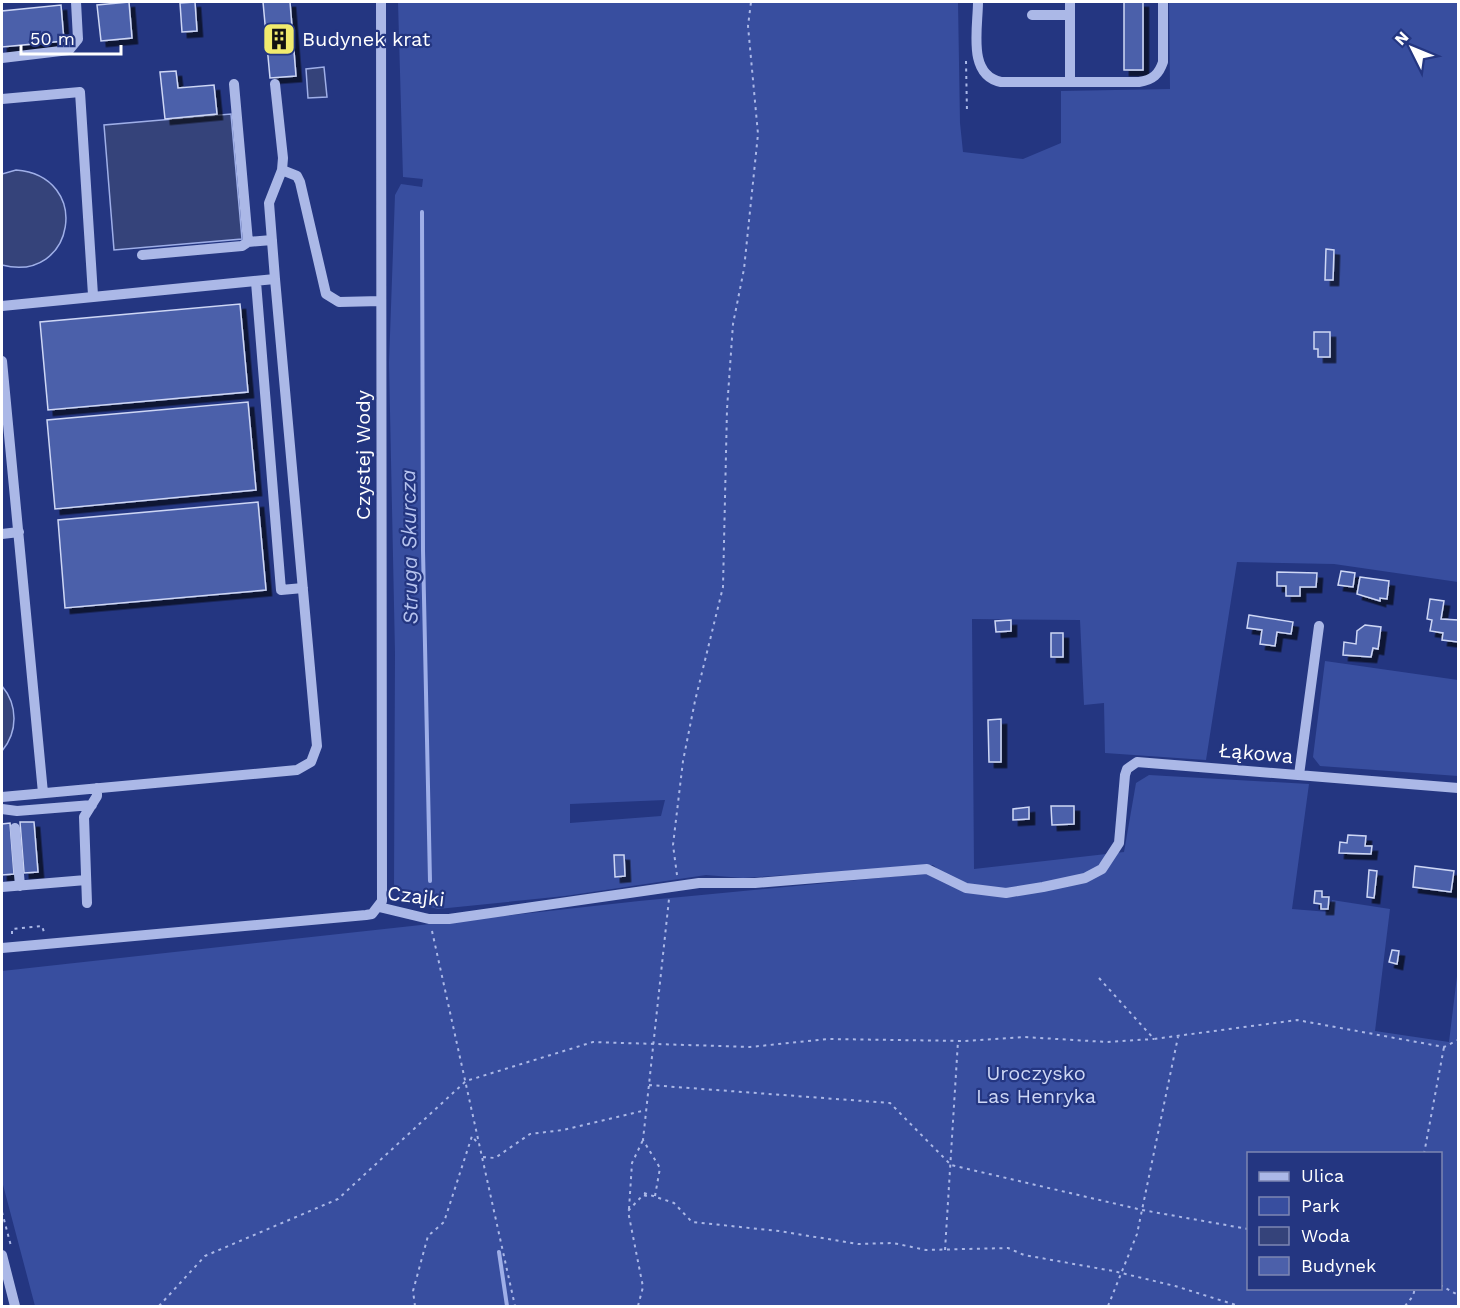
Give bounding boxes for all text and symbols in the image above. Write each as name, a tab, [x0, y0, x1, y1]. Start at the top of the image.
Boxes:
scale bar	[21, 18, 122, 56]
north arrow	[1382, 18, 1442, 78]
building icon: Budynek krat	[261, 21, 297, 57]
place label: Budynek krat	[302, 27, 431, 51]
text: N	[1390, 27, 1412, 49]
text: 50 m	[30, 28, 75, 49]
street label: Czystej Wody	[351, 389, 375, 520]
water label: Struga Skurcza	[395, 469, 423, 625]
street label: Łąkowa	[1218, 738, 1294, 768]
street label: Czajki	[386, 881, 446, 911]
park label: Uroczysko Las Henryka	[976, 1061, 1096, 1108]
legend	[1247, 1152, 1442, 1290]
text: Ulica	[1301, 1165, 1344, 1186]
text: Park	[1301, 1195, 1340, 1216]
text: Woda	[1301, 1225, 1350, 1246]
text: Budynek	[1301, 1255, 1376, 1276]

